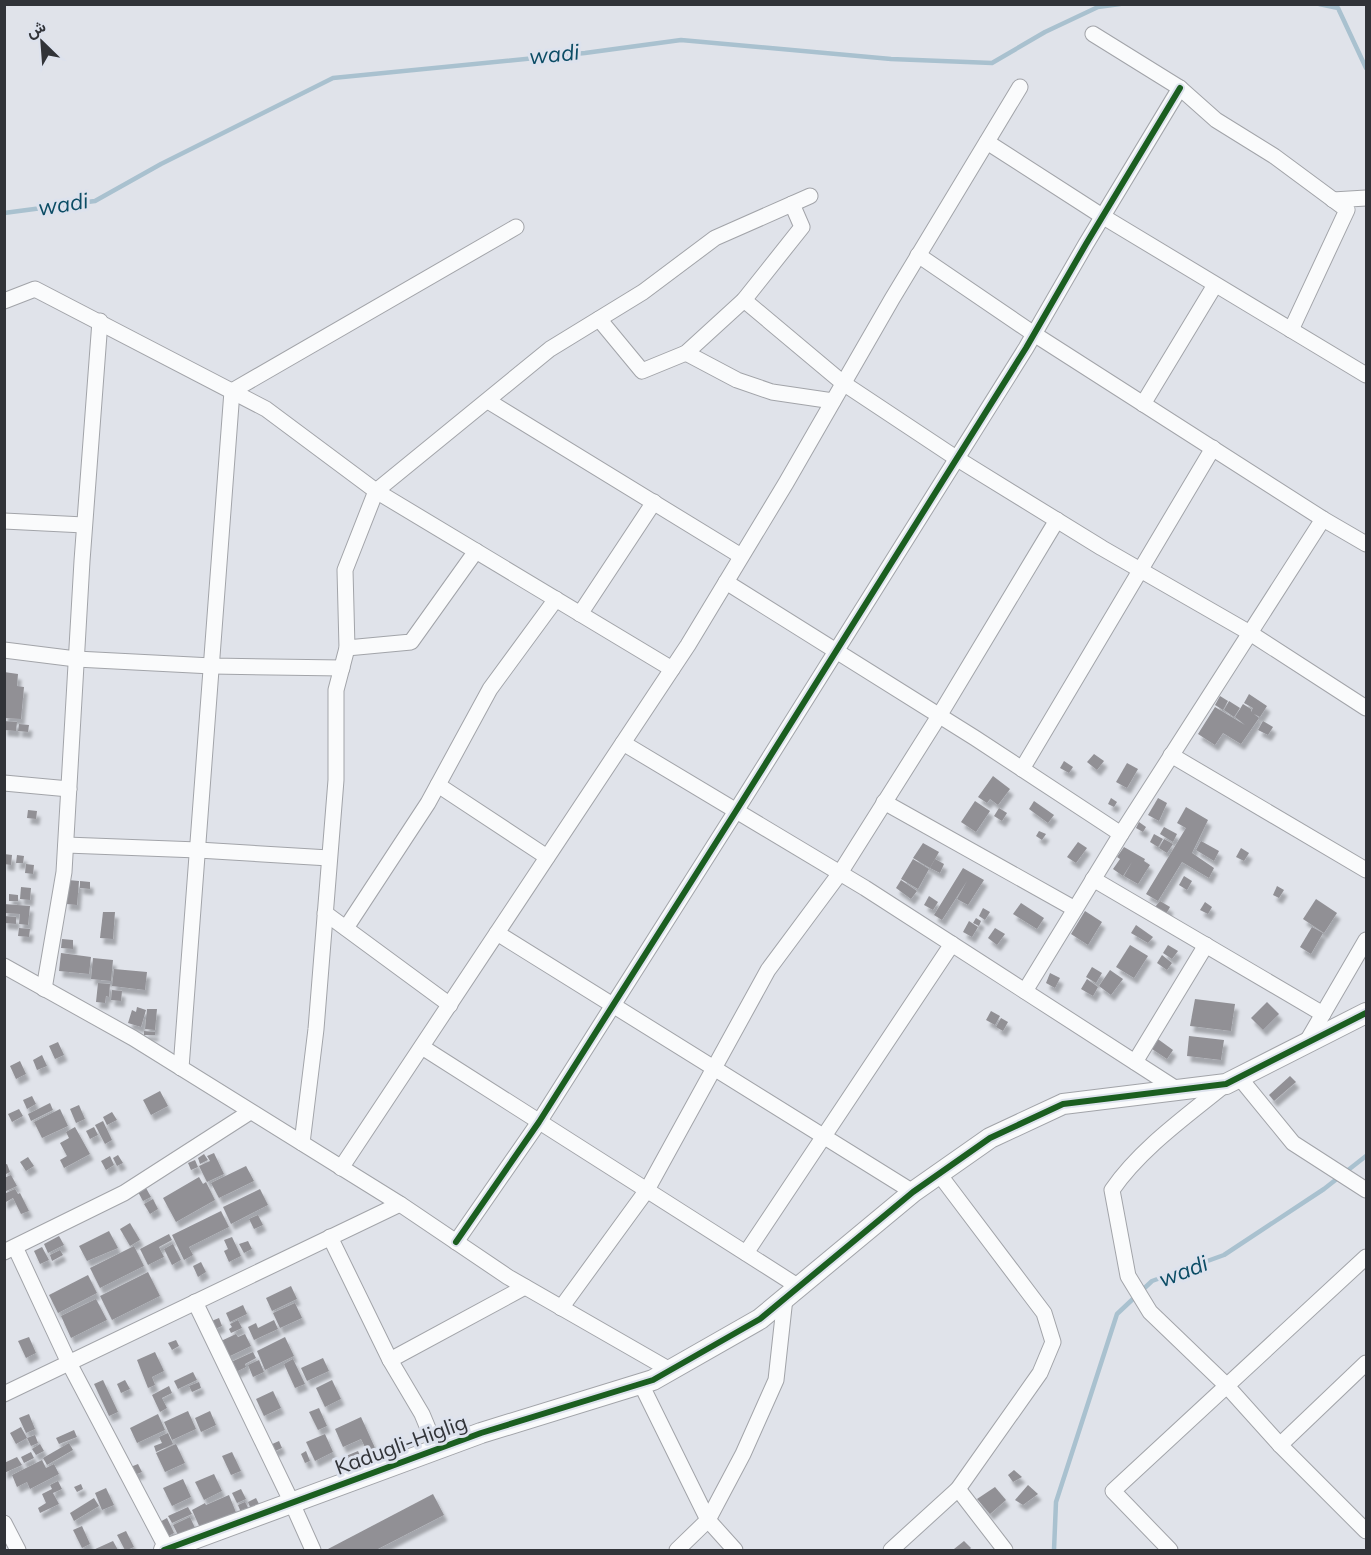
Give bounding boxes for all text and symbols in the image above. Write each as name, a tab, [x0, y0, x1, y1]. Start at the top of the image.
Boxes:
north arrow	[12, 12, 72, 72]
text: ش	[23, 15, 49, 42]
water label: wadi	[527, 37, 581, 71]
water label: wadi	[36, 186, 91, 222]
water label: wadi	[1154, 1249, 1212, 1293]
street label: Kadugli-Higlig	[331, 1408, 470, 1480]

